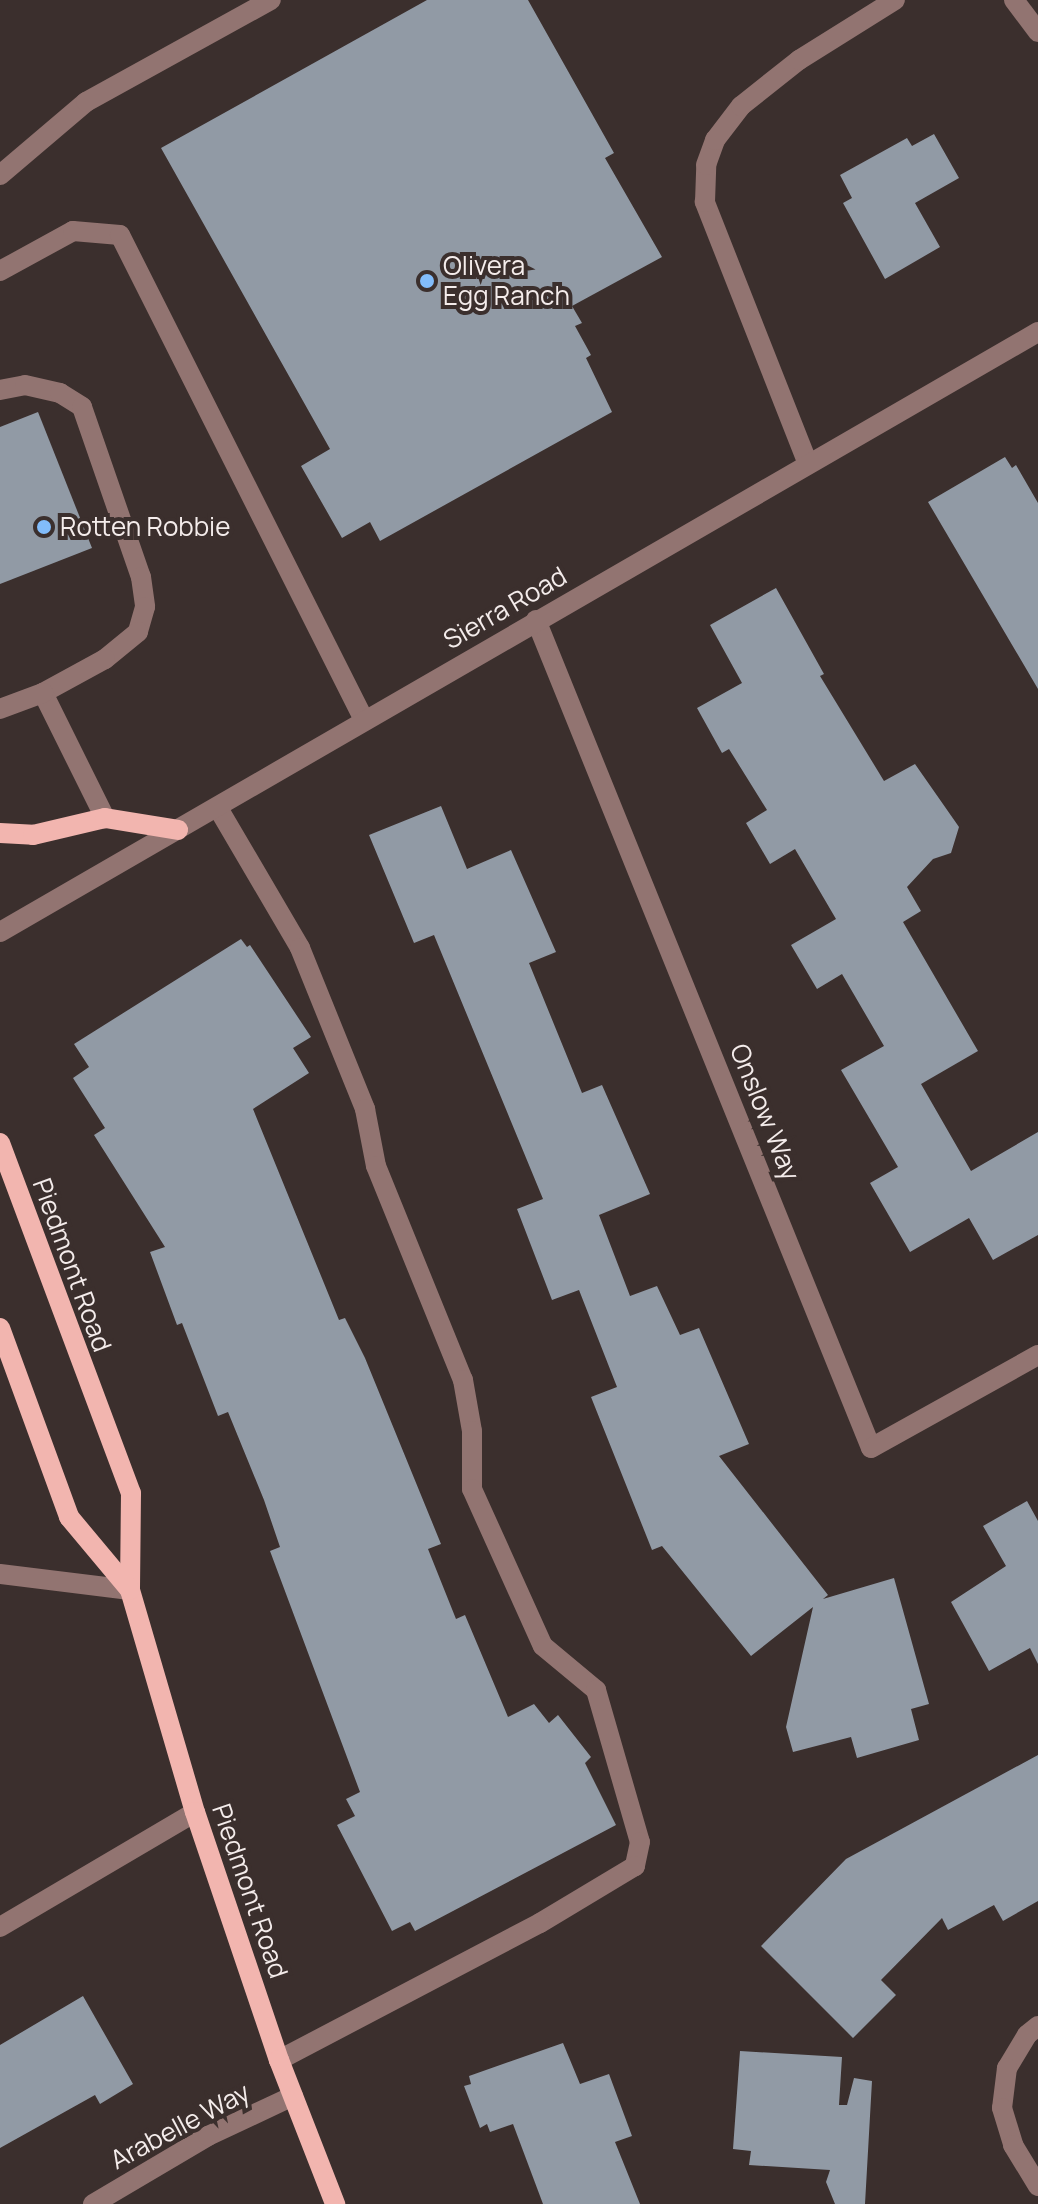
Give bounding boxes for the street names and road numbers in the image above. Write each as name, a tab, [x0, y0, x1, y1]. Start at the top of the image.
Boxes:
street label: Sierra Road	[438, 560, 572, 656]
street label: Onslow Way	[723, 1039, 807, 1185]
street label: Piedmont Road	[26, 1174, 118, 1356]
street label: Piedmont Road	[206, 1800, 294, 1982]
street label: Arabelle Way	[105, 2076, 255, 2176]

